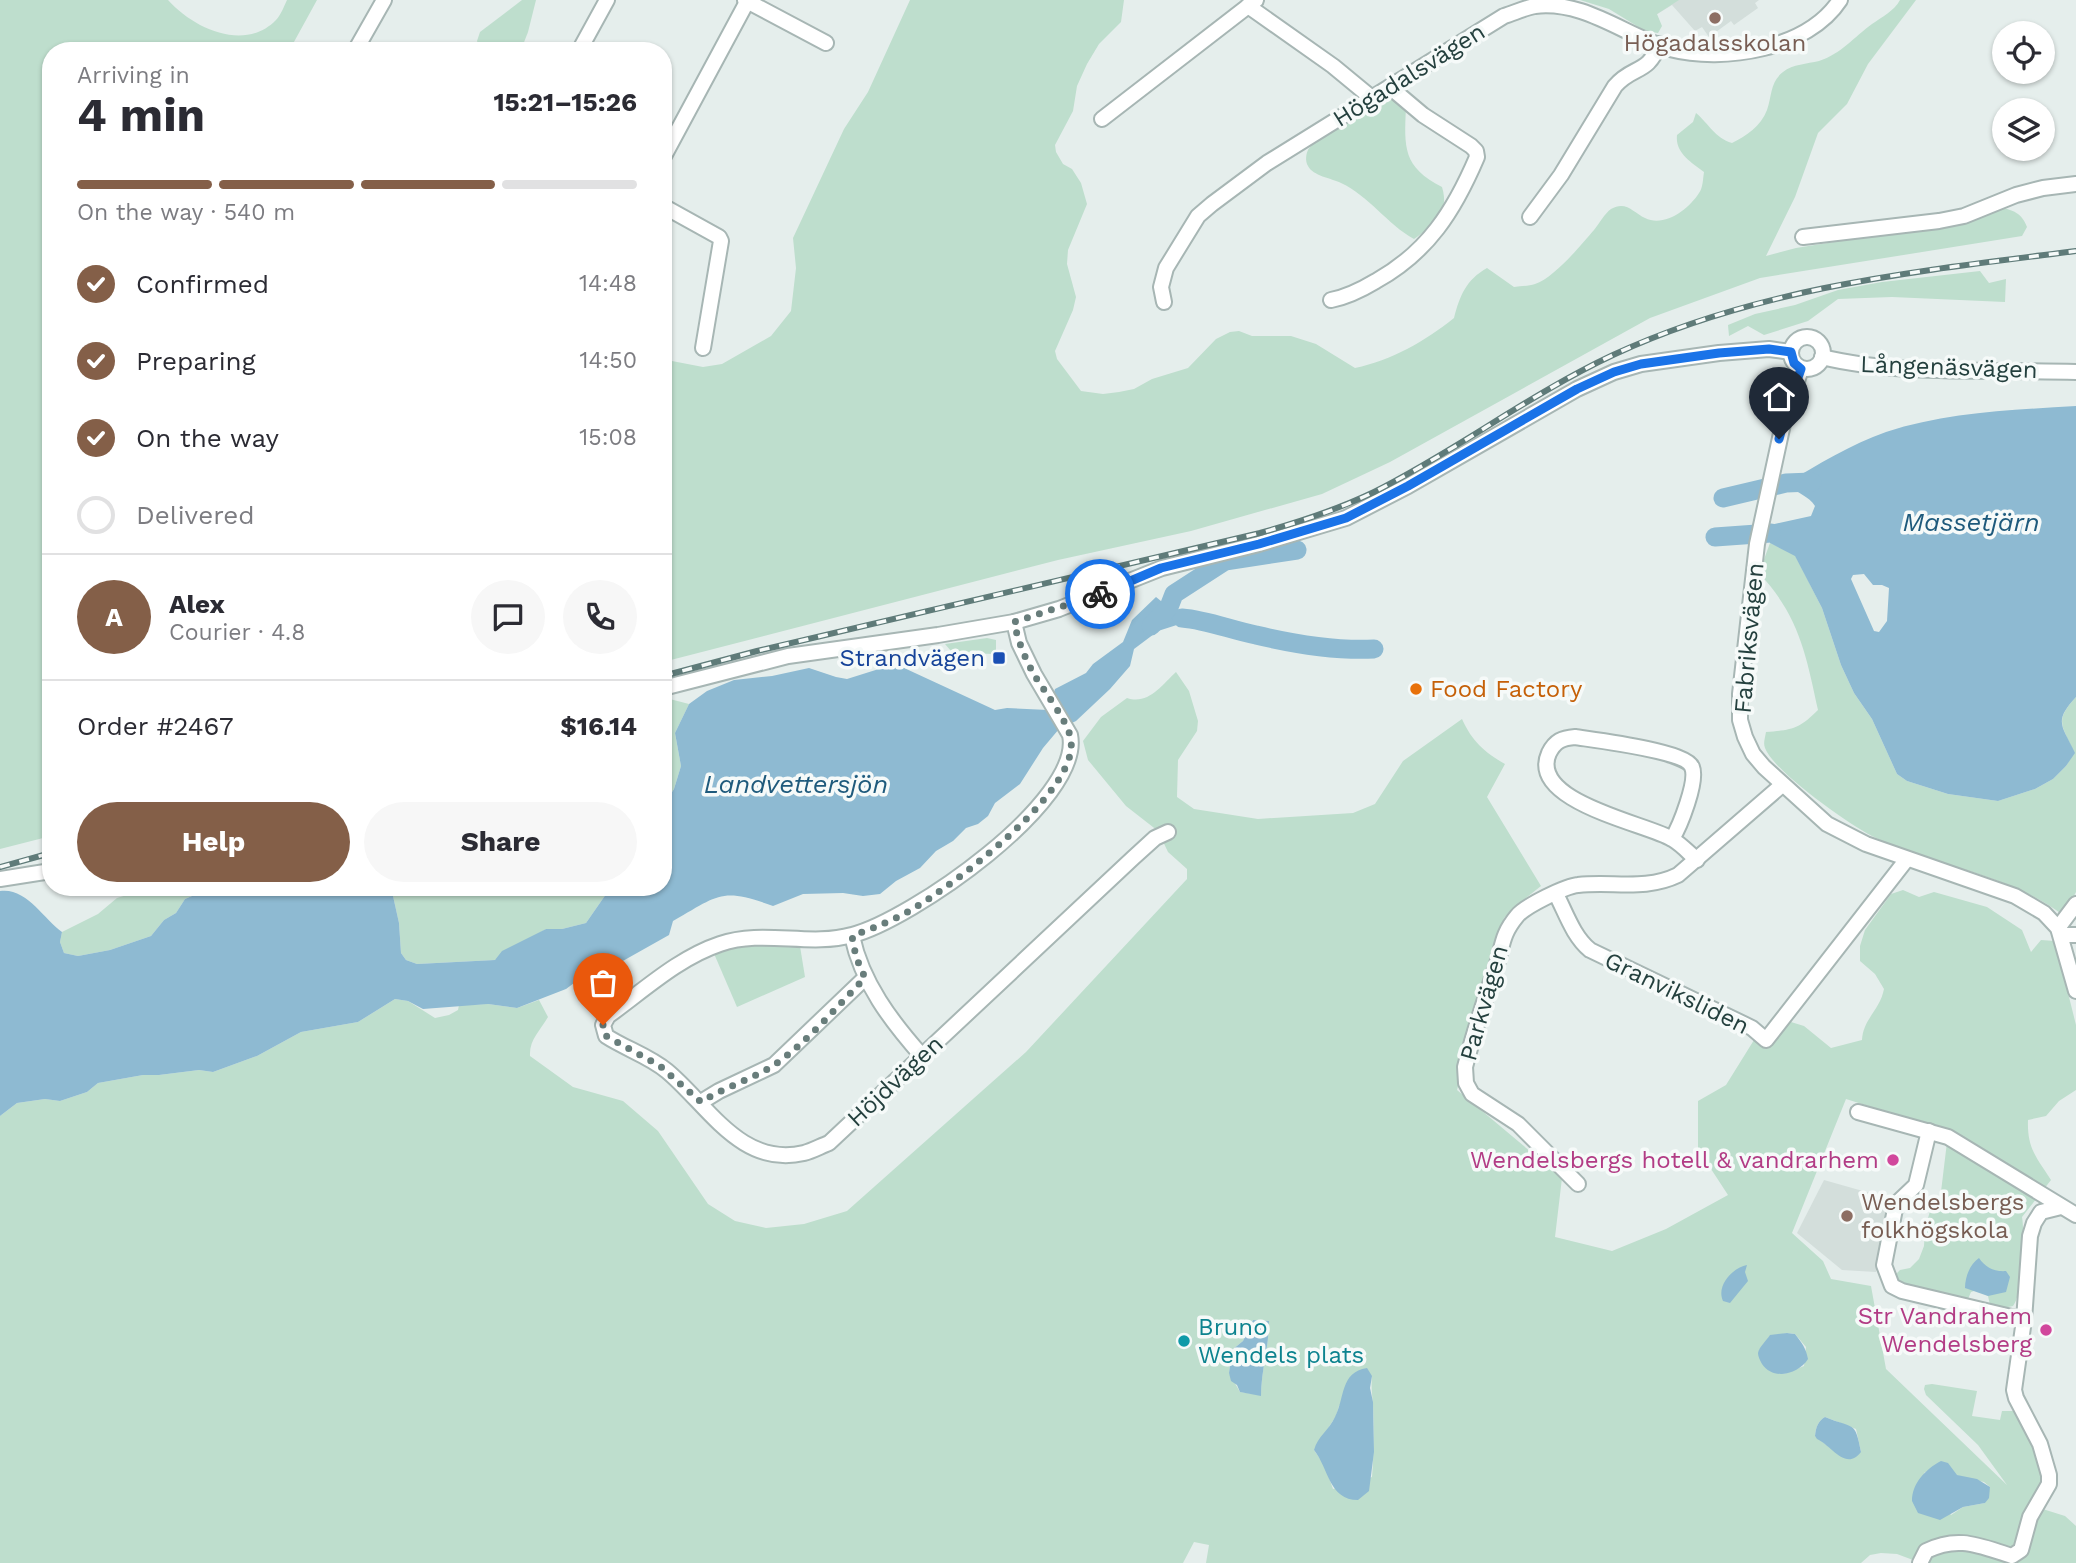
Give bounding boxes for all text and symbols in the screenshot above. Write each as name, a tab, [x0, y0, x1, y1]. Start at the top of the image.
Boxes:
marker: Högadalsskolan	[1707, 10, 1723, 26]
street label: Högadalsvägen	[1328, 17, 1490, 133]
map controls	[1992, 21, 2055, 161]
button: locate	[1992, 21, 2055, 84]
place label: Högadalsskolan	[1624, 29, 1806, 57]
text: Arriving in	[77, 62, 190, 89]
text: 15:21–15:26	[493, 87, 637, 117]
text: 4 min	[77, 88, 205, 142]
button: layers	[1992, 98, 2055, 161]
text: On the way · 540 m	[77, 199, 295, 226]
icon: check	[77, 265, 115, 303]
text: Confirmed	[136, 269, 269, 299]
text: 14:48	[579, 270, 637, 297]
icon: check	[77, 342, 115, 380]
text: Preparing	[136, 346, 256, 376]
text: 14:50	[579, 347, 637, 374]
street label: Långenäsvägen	[1860, 350, 2038, 384]
pin	[1749, 367, 1809, 439]
icon: home	[1760, 378, 1798, 416]
icon: check	[77, 419, 115, 457]
text: On the way	[136, 423, 279, 453]
text: 15:08	[579, 424, 637, 451]
text: Delivered	[136, 500, 255, 530]
water label: Massetjärn	[1903, 507, 2040, 537]
courier	[1065, 559, 1135, 629]
street label: Fabriksvägen	[1728, 561, 1770, 715]
icon: bike	[1081, 575, 1119, 613]
button: chat	[471, 580, 545, 654]
button: phone	[563, 580, 637, 654]
text: Alex	[169, 589, 225, 619]
text: A	[105, 602, 123, 632]
text: Courier · 4.8	[169, 619, 305, 646]
place label: Strandvägen	[839, 644, 985, 672]
marker: Strandvägen	[991, 650, 1007, 666]
place label: Food Factory	[1430, 675, 1583, 703]
marker: Food Factory	[1408, 681, 1424, 697]
text: Order #2467	[77, 711, 234, 741]
text: $16.14	[560, 711, 637, 741]
water label: Landvettersjön	[704, 769, 888, 799]
button: Help	[77, 802, 350, 882]
button: Share	[364, 802, 637, 882]
street label: Parkvägen	[1454, 942, 1514, 1064]
street label: Granviksliden	[1600, 946, 1754, 1040]
pin	[573, 953, 633, 1025]
icon: bag	[584, 964, 622, 1002]
street label: Höjdvägen	[841, 1030, 949, 1132]
place label: Wendelsbergs hotell & vandrarhem	[1470, 1146, 1879, 1174]
marker: Wendelsbergs hotell & vandrarhem	[1885, 1152, 1901, 1168]
place label: Wendelsbergs folkhögskola	[1861, 1188, 2024, 1244]
marker: Wendelsbergs folkhögskola	[1839, 1208, 1855, 1224]
place label: Str Vandrahem Wendelsberg	[1858, 1302, 2032, 1358]
place label: Bruno Wendels plats	[1198, 1313, 1364, 1369]
marker: Str Vandrahem Wendelsberg	[2038, 1322, 2054, 1338]
marker: Bruno Wendels plats	[1176, 1333, 1192, 1349]

